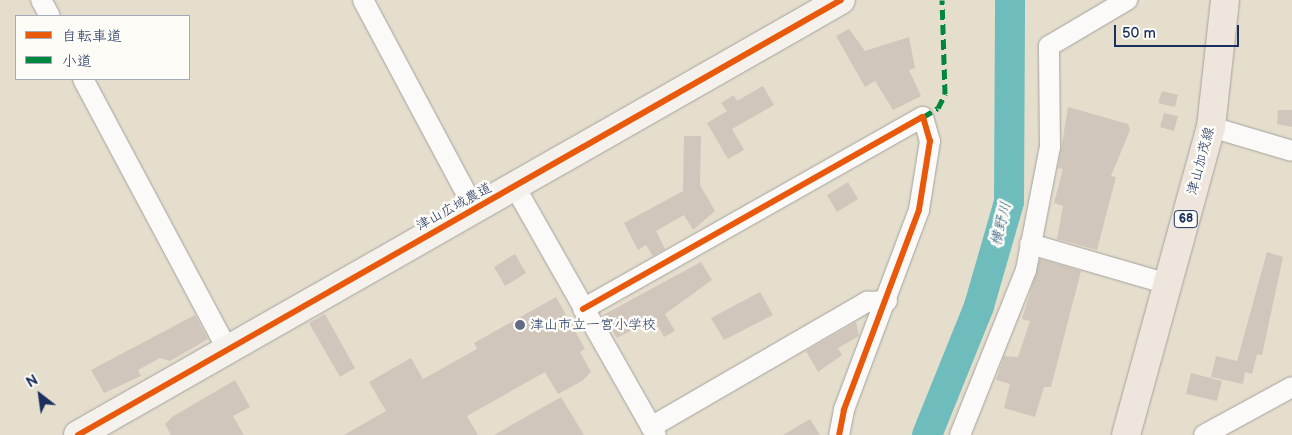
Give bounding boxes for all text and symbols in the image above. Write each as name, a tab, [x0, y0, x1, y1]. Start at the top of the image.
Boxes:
legend	[15, 15, 190, 80]
scale bar	[1117, 15, 1242, 47]
text: 50 m	[1122, 24, 1156, 43]
text: 自転車道	[62, 27, 122, 46]
text: 小道	[62, 52, 92, 71]
street label: 津山加茂線	[1184, 125, 1218, 197]
street label: 津山広域農道	[413, 179, 495, 235]
water label: 横野川	[987, 200, 1015, 248]
road number: 68	[1174, 210, 1198, 228]
place label: 津山市立一宮小学校	[530, 317, 656, 333]
marker: 津山市立一宮小学校	[514, 319, 526, 331]
north arrow	[15, 370, 65, 420]
text: N	[23, 372, 41, 392]

